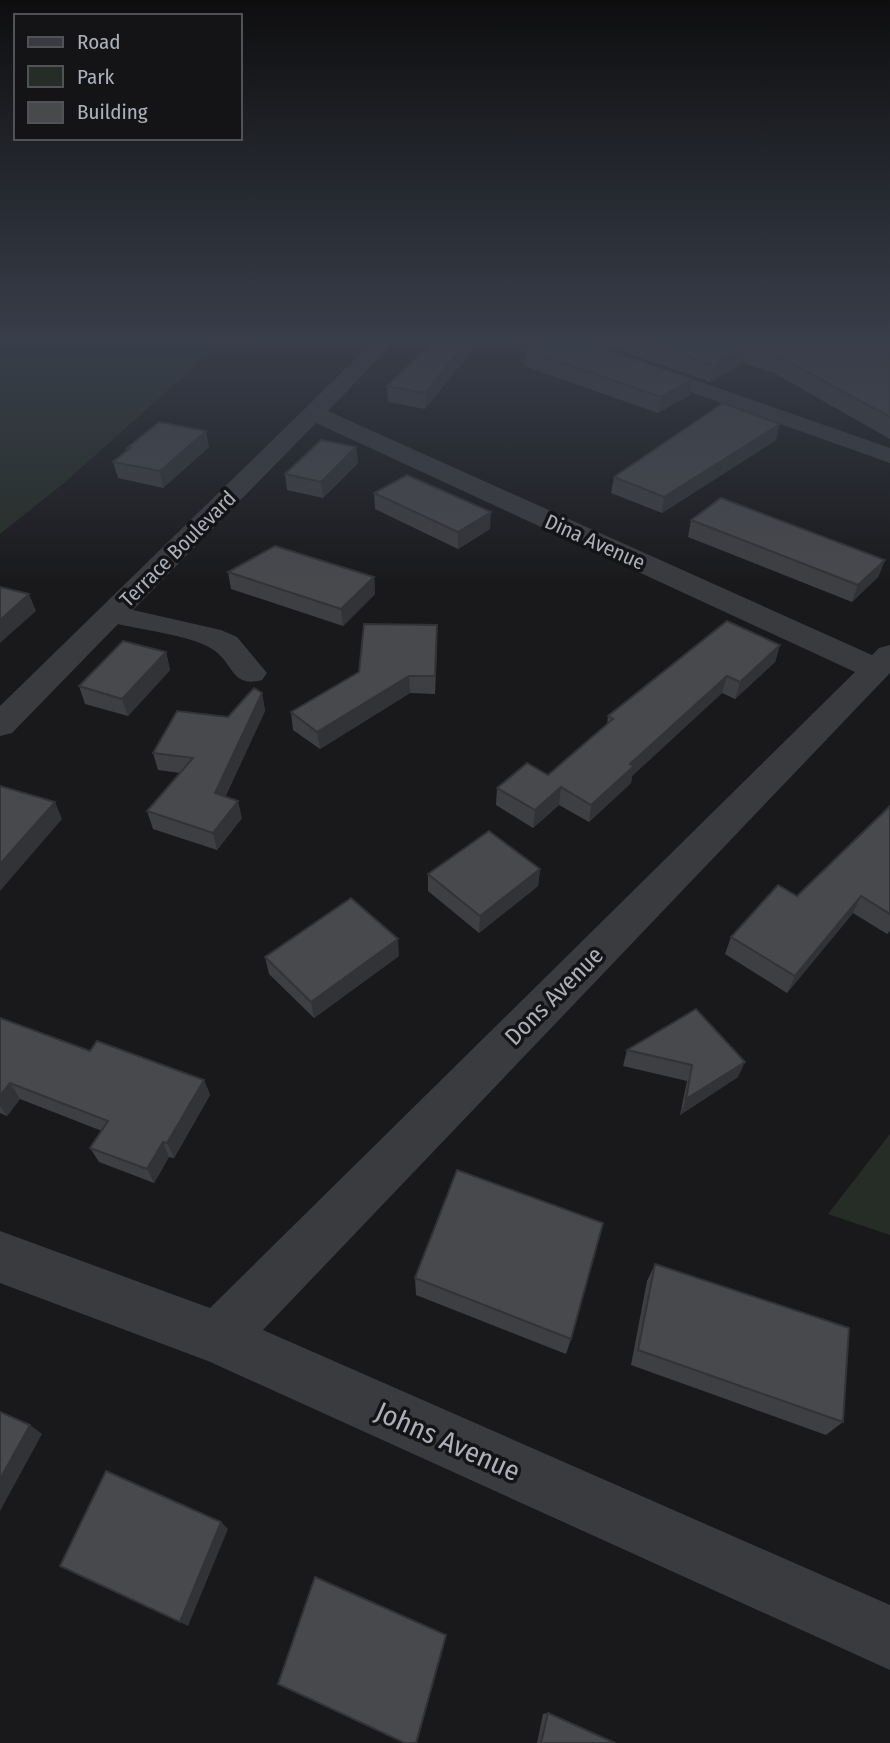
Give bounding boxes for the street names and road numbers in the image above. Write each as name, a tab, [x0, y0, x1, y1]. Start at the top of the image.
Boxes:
street label: Terrace Boulevard	[114, 485, 242, 613]
street label: Dina Avenue	[541, 508, 649, 576]
street label: Dons Avenue	[499, 941, 609, 1051]
street label: Johns Avenue	[370, 1395, 525, 1488]

